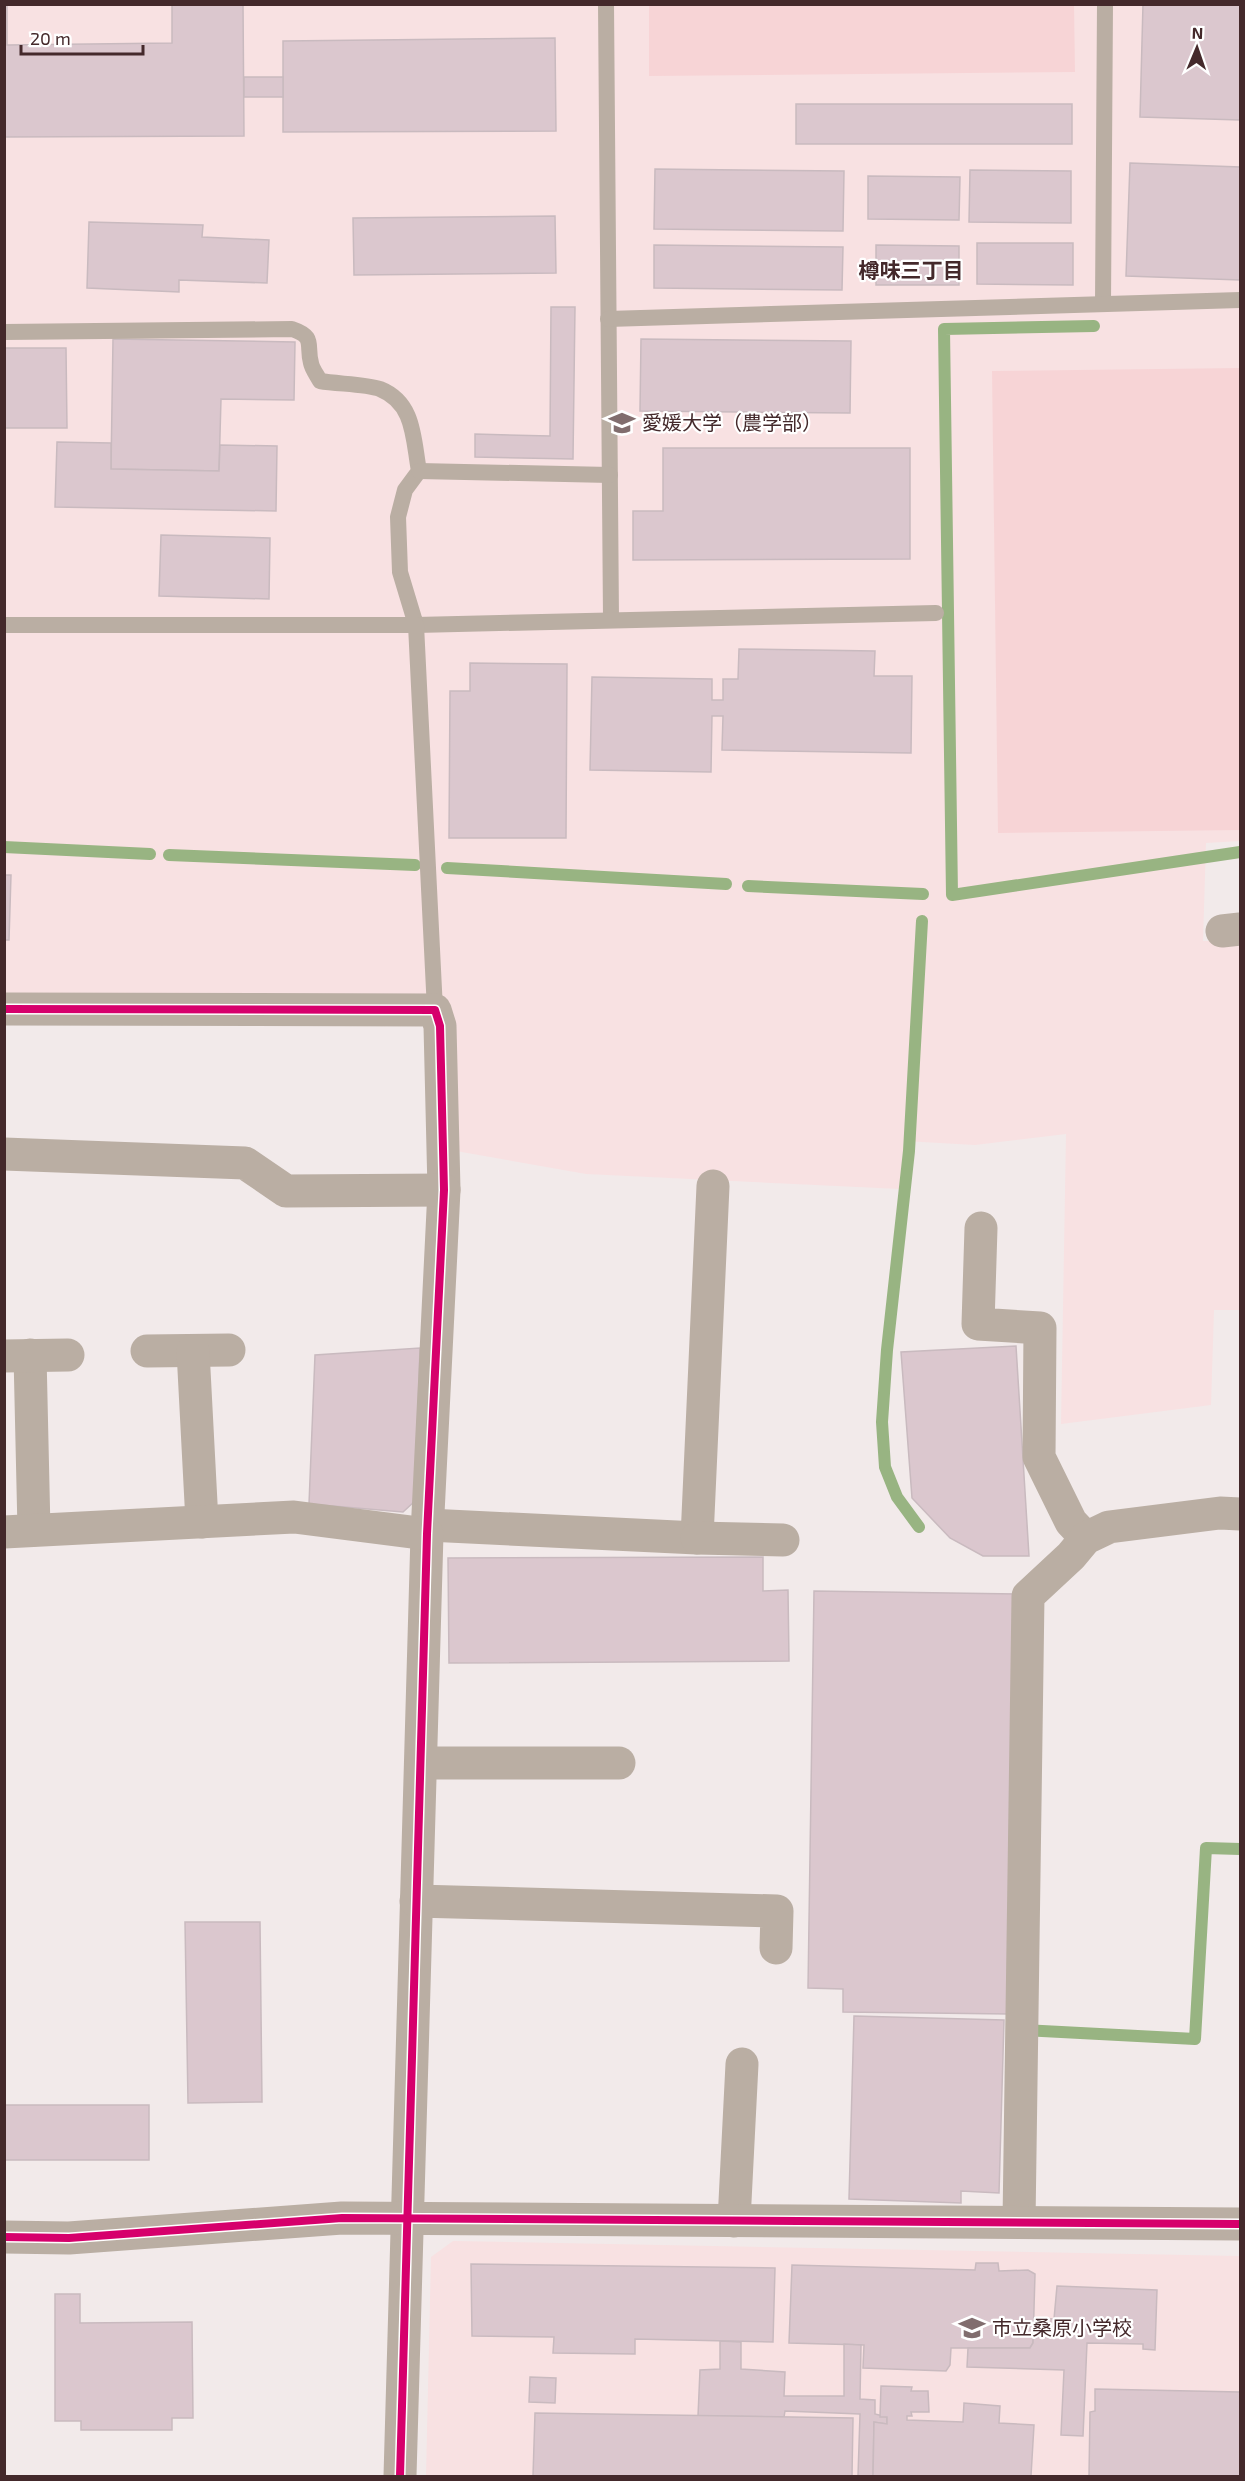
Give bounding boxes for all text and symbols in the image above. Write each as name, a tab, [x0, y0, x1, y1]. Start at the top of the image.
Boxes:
scale bar	[21, 18, 142, 56]
north arrow	[1167, 18, 1227, 78]
text: N	[1191, 23, 1204, 42]
text: 20 m	[30, 27, 71, 49]
district label: 樽味三丁目	[859, 257, 964, 282]
school or university icon: 愛媛大学（農学部）	[607, 408, 637, 438]
place label: 愛媛大学（農学部）	[642, 410, 822, 434]
school or university icon: 市立桑原小学校	[957, 2313, 987, 2343]
place label: 市立桑原小学校	[992, 2315, 1132, 2339]

